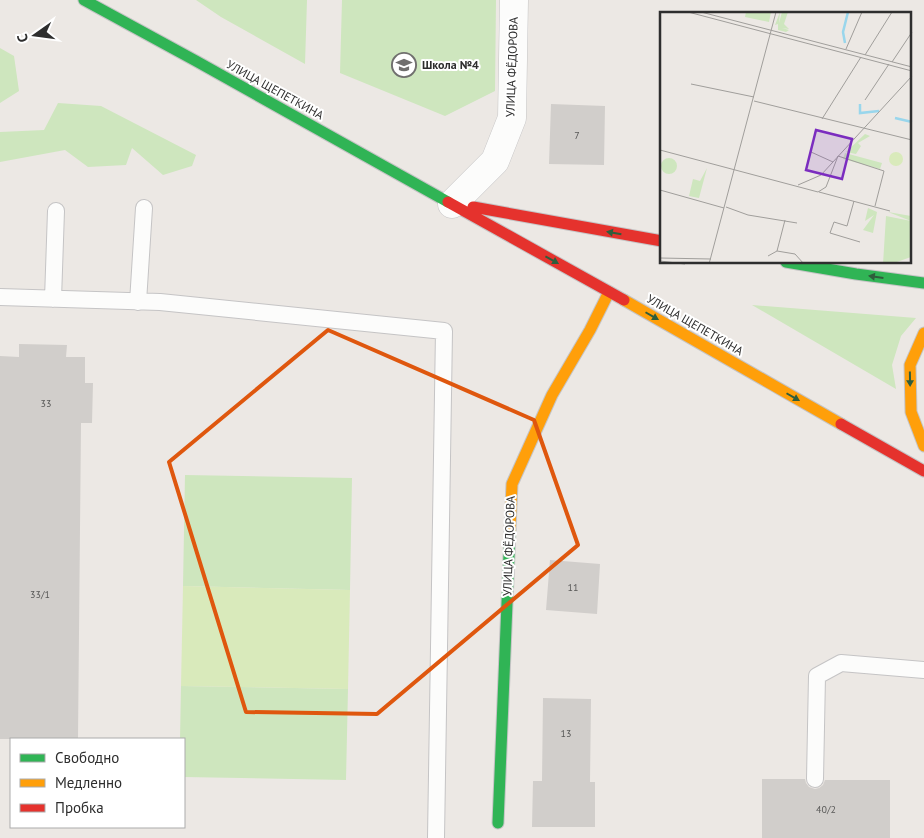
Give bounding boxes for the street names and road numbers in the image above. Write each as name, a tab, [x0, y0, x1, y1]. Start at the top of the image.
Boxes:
street label: УЛИЦА ФЁДОРОВА	[502, 17, 521, 117]
street label: УЛИЦА ЩЕПЕТКИНА	[224, 57, 326, 123]
street label: УЛИЦА ЩЕПЕТКИНА	[644, 291, 746, 358]
street label: УЛИЦА ФЁДОРОВА	[499, 496, 518, 596]

